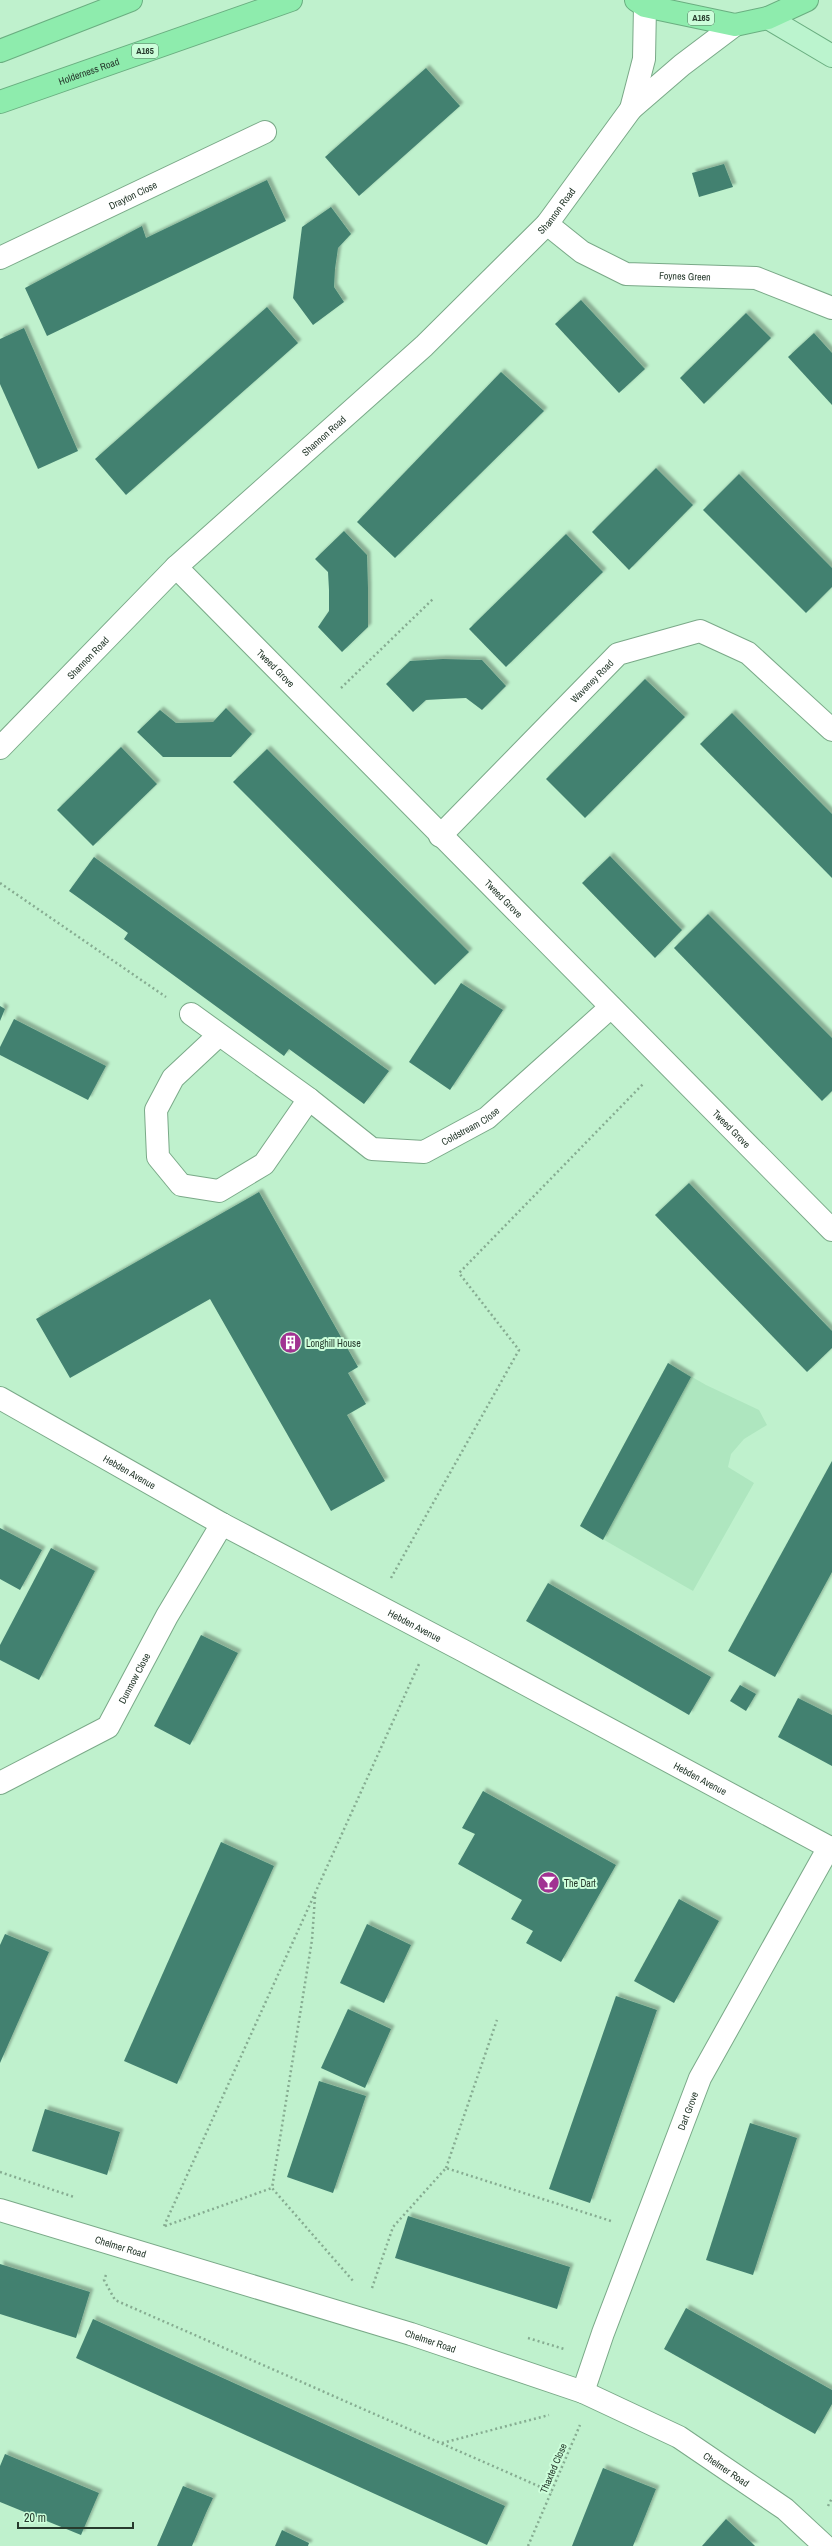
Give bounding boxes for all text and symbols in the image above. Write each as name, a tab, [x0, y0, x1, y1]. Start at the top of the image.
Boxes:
road number: A165	[688, 11, 714, 25]
road number: A165	[132, 44, 158, 58]
street label: Holderness Road	[57, 55, 121, 88]
street label: Drayton Close	[107, 178, 160, 212]
street label: Shannon Road	[535, 185, 578, 237]
street label: Foynes Green	[659, 269, 711, 284]
street label: Shannon Road	[299, 413, 349, 459]
street label: Shannon Road	[64, 634, 112, 682]
street label: Tweed Grove	[254, 646, 298, 691]
street label: Waveney Road	[568, 657, 616, 706]
street label: Tweed Grove	[482, 877, 525, 921]
street label: Coldstream Close	[439, 1104, 502, 1148]
street label: Tweed Grove	[710, 1107, 753, 1151]
building icon: Longhill House	[277, 1330, 303, 1356]
place label: Longhill House	[306, 1337, 361, 1350]
street label: Hebden Avenue	[101, 1452, 158, 1492]
street label: Hebden Avenue	[386, 1606, 444, 1645]
street label: Dunmow Close	[116, 1650, 153, 1706]
street label: Hebden Avenue	[671, 1759, 729, 1798]
bar icon: The Dart	[535, 1870, 561, 1896]
place label: The Dart	[564, 1877, 597, 1890]
street label: Dart Grove	[675, 2090, 701, 2132]
street label: Chelmer Road	[93, 2233, 148, 2261]
street label: Chelmer Road	[403, 2327, 458, 2356]
street label: Thaxted Close	[537, 2441, 570, 2495]
street label: Chelmer Road	[700, 2449, 752, 2490]
scale bar	[18, 2504, 133, 2530]
text: 20 m	[24, 2510, 46, 2526]

